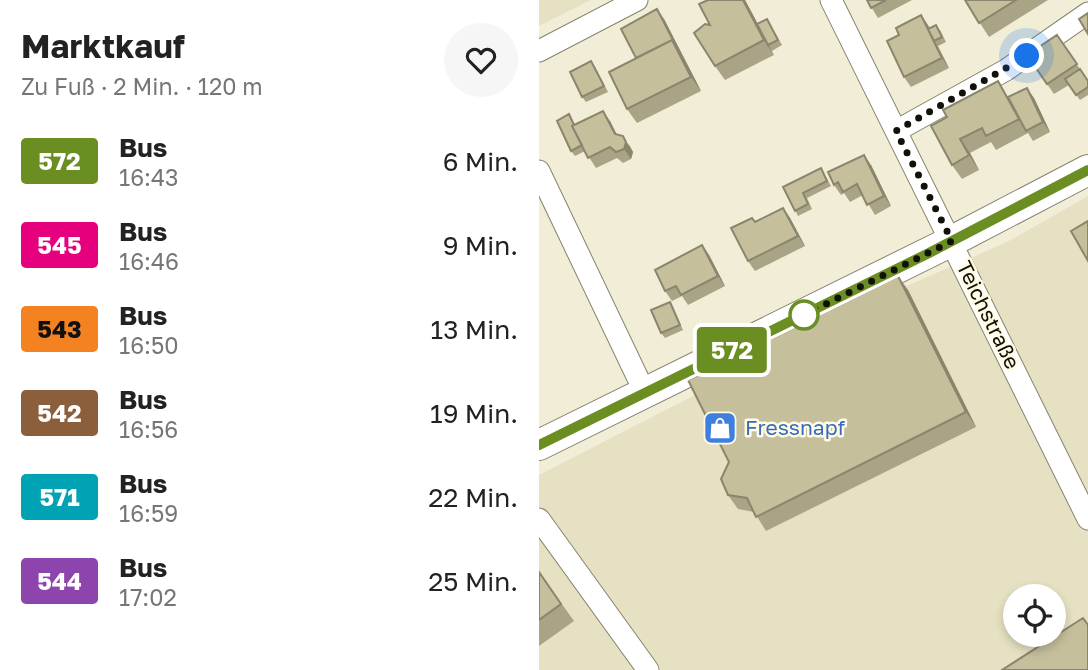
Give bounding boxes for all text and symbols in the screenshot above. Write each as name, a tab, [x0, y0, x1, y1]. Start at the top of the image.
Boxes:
button: heart	[444, 23, 518, 97]
text: Marktkauf	[21, 26, 185, 65]
your location	[1009, 38, 1044, 73]
text: Zu Fuß · 2 Min. · 120 m	[21, 72, 263, 100]
text: Bus	[119, 132, 167, 163]
text: 572	[38, 146, 81, 175]
text: 6 Min.	[443, 146, 518, 177]
text: 16:43	[119, 163, 178, 191]
text: Bus	[119, 216, 167, 247]
text: 545	[37, 230, 82, 259]
text: 9 Min.	[443, 230, 518, 261]
text: 16:46	[119, 247, 179, 275]
street label: Teichstraße	[952, 256, 1026, 373]
text: Bus	[119, 300, 167, 331]
unlabelled marker	[789, 300, 819, 330]
text: 543	[37, 314, 82, 343]
text: 13 Min.	[431, 314, 518, 345]
line badge: 572	[692, 327, 772, 373]
text: 16:50	[119, 331, 179, 359]
text: 572	[711, 335, 753, 364]
text: Bus	[119, 384, 167, 415]
text: 542	[37, 398, 82, 427]
text: 19 Min.	[430, 398, 518, 429]
shop icon: Fressnapf	[701, 409, 739, 447]
place label: Fressnapf	[745, 414, 845, 440]
text: 16:56	[119, 415, 178, 443]
text: Bus	[119, 468, 167, 499]
text: 571	[39, 482, 80, 511]
text: 22 Min.	[428, 482, 518, 513]
text: 16:59	[119, 499, 178, 527]
text: Bus	[119, 552, 167, 583]
text: 544	[37, 566, 82, 595]
text: 25 Min.	[428, 566, 518, 597]
text: 17:02	[119, 583, 177, 611]
map controls	[1003, 584, 1066, 647]
button: locate	[1003, 584, 1066, 647]

